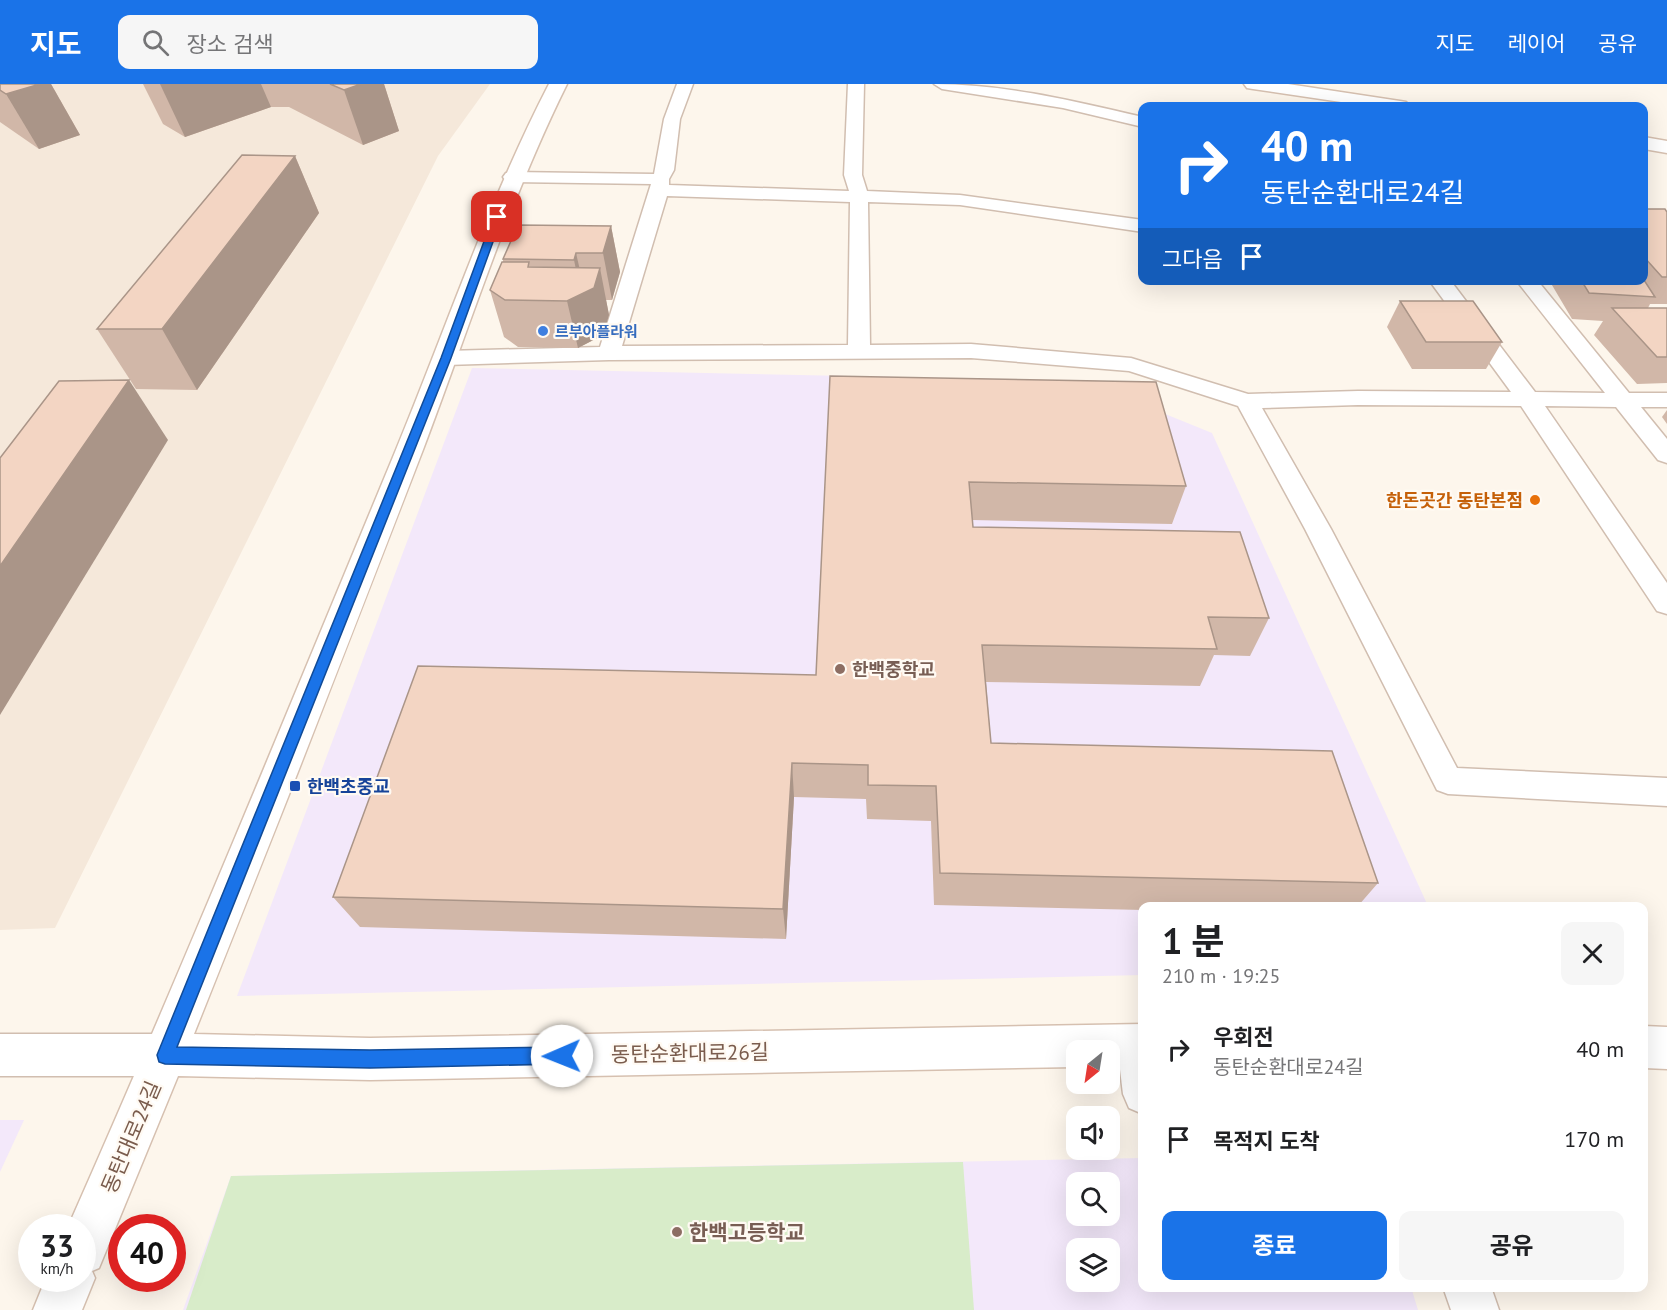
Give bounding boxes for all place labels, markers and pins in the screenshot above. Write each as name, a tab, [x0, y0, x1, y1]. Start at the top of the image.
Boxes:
pin	[471, 191, 522, 242]
place label: 르부아플라워	[555, 322, 638, 341]
marker: 르부아플라워	[536, 324, 550, 338]
place label: 한돈곳간 동탄본점	[1386, 489, 1523, 512]
marker: 한돈곳간 동탄본점	[1528, 493, 1542, 507]
place label: 한백중학교	[852, 658, 935, 681]
marker: 한백중학교	[833, 662, 847, 676]
place label: 한백초중교	[307, 775, 390, 798]
marker: 한백초중교	[288, 779, 302, 793]
place label: 한백고등학교	[689, 1219, 805, 1246]
marker: 한백고등학교	[670, 1225, 684, 1239]

